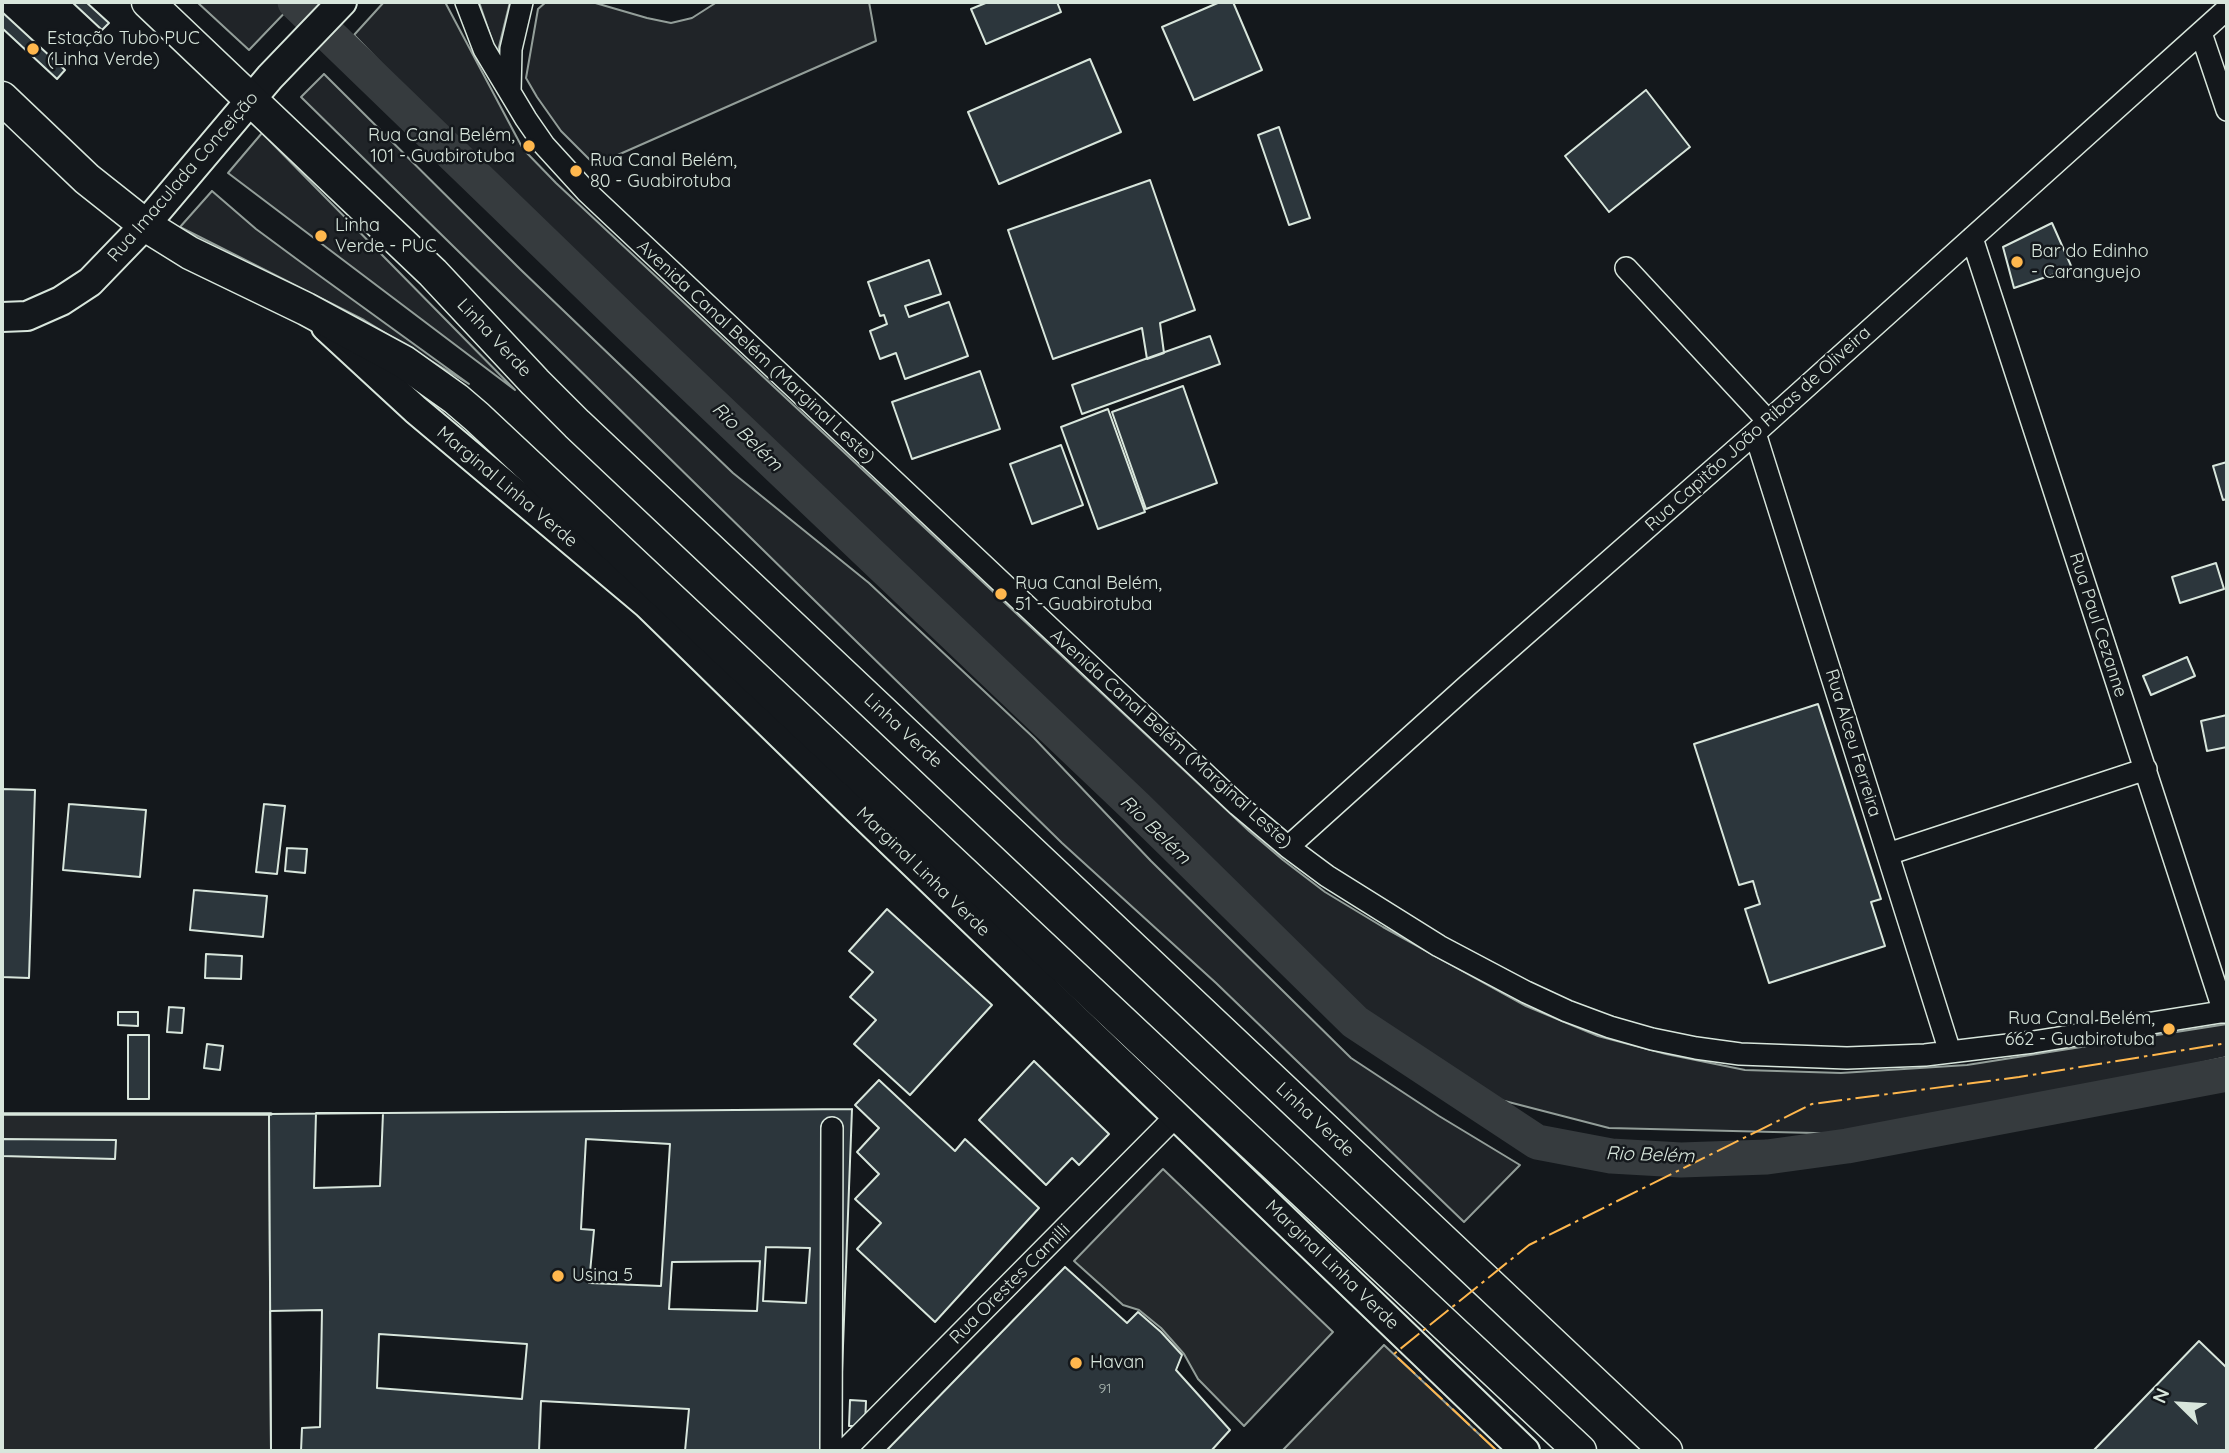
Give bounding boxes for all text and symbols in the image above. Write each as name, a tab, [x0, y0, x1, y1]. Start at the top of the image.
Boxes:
place label: Estação Tubo PUC (Linha Verde)	[47, 28, 200, 70]
marker: Estação Tubo PUC (Linha Verde)	[25, 41, 41, 57]
street label: Rua Imaculada Conceição	[103, 87, 263, 267]
place label: Rua Canal Belém, 101 - Guabirotuba	[368, 125, 515, 168]
marker: Rua Canal Belém, 101 - Guabirotuba	[521, 138, 537, 154]
place label: Rua Canal Belém, 80 - Guabirotuba	[590, 150, 737, 192]
marker: Rua Canal Belém, 80 - Guabirotuba	[568, 163, 584, 179]
place label: Linha Verde - PUC	[335, 215, 437, 258]
marker: Linha Verde - PUC	[313, 228, 329, 244]
street label: Avenida Canal Belém (Marginal Leste)	[632, 236, 880, 468]
place label: Bar do Edinho - Caranguejo	[2031, 241, 2149, 284]
marker: Bar do Edinho - Caranguejo	[2009, 254, 2025, 270]
street label: Linha Verde	[452, 294, 536, 382]
street label: Rua Capitão João Ribas de Oliveira	[1641, 322, 1875, 536]
water label: Rio Belém	[707, 398, 787, 476]
street label: Marginal Linha Verde	[432, 422, 582, 552]
street label: Rua Paul Cezanne	[2064, 550, 2132, 700]
place label: Rua Canal Belém, 51 - Guabirotuba	[1015, 573, 1162, 616]
marker: Rua Canal Belém, 51 - Guabirotuba	[993, 586, 1009, 602]
street label: Avenida Canal Belém (Marginal Leste)	[1046, 625, 1296, 853]
street label: Rua Alceu Ferreira	[1820, 666, 1886, 820]
street label: Linha Verde	[859, 689, 947, 773]
water label: Rio Belém	[1115, 791, 1195, 869]
street label: Marginal Linha Verde	[852, 803, 994, 941]
place label: Rua Canal Belém, 662 - Guabirotuba	[2005, 1008, 2155, 1050]
marker: Rua Canal Belém, 662 - Guabirotuba	[2161, 1021, 2177, 1037]
street label: Linha Verde	[1271, 1078, 1359, 1162]
water label: Rio Belém	[1605, 1142, 1695, 1168]
street label: Marginal Linha Verde	[1261, 1196, 1403, 1334]
street label: Rua Orestes Camilli	[945, 1219, 1075, 1349]
place label: Usina 5	[572, 1265, 633, 1287]
marker: Usina 5	[550, 1268, 566, 1284]
place label: Havan	[1090, 1352, 1144, 1374]
marker: Havan	[1068, 1355, 1084, 1371]
north arrow	[2145, 1369, 2215, 1439]
house number: 91	[1098, 1381, 1112, 1397]
text: N	[2147, 1384, 2175, 1407]

